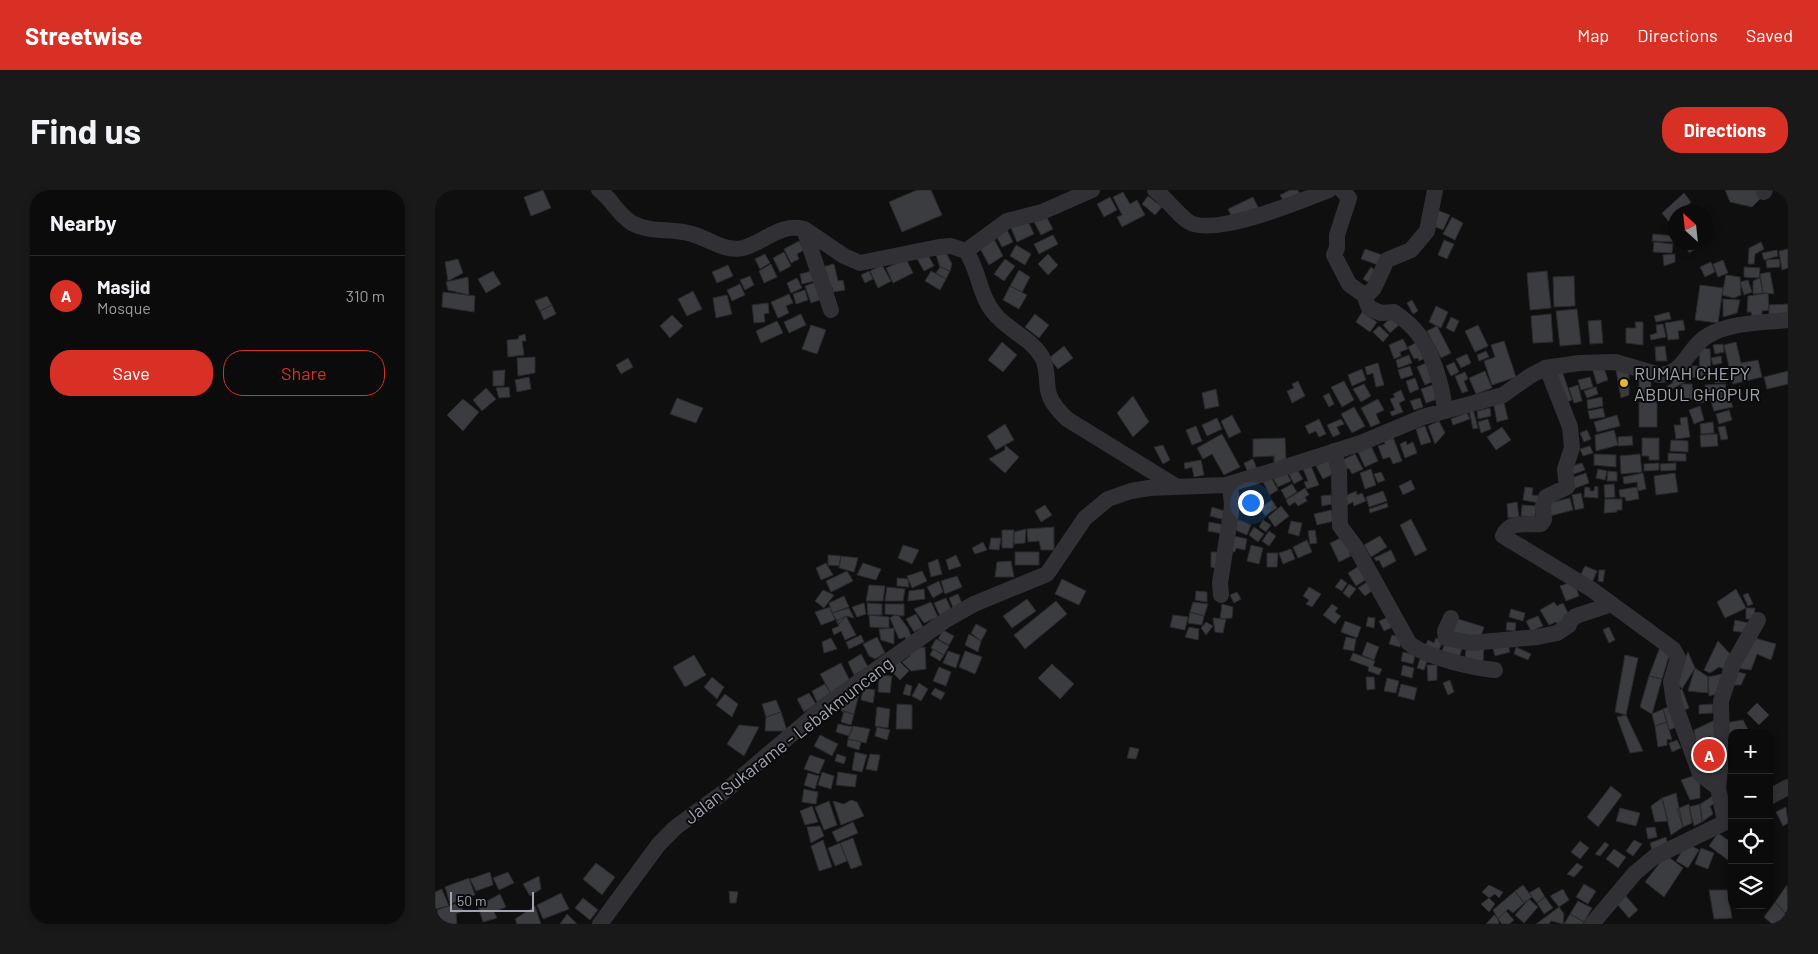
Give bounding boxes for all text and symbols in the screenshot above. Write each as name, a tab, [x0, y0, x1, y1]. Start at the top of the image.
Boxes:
text: Streetwise	[25, 21, 142, 50]
text: Map	[1577, 24, 1609, 46]
text: Directions	[1637, 24, 1718, 46]
text: Saved	[1746, 24, 1793, 46]
button: Directions	[1662, 107, 1788, 153]
text: Find us	[30, 109, 141, 151]
north arrow	[1668, 205, 1713, 250]
text: Nearby	[50, 210, 116, 235]
text: Masjid	[97, 275, 151, 298]
text: A	[61, 286, 71, 305]
text: 310 m	[346, 286, 385, 305]
text: Mosque	[97, 298, 151, 317]
button: Save	[50, 350, 213, 396]
button: Share	[223, 350, 385, 396]
place label: RUMAH CHEPY ABDUL GHOPUR	[1634, 362, 1760, 405]
marker: RUMAH CHEPY ABDUL GHOPUR	[1618, 377, 1630, 389]
your location	[1238, 490, 1264, 516]
street label: Jalan Sukarame - Lebakmuncang	[679, 652, 897, 828]
map controls	[1728, 729, 1773, 909]
button: +	[1728, 729, 1773, 774]
pin: A	[1693, 736, 1725, 774]
button: −	[1728, 774, 1773, 819]
button: locate	[1728, 819, 1773, 864]
button: layers	[1728, 864, 1773, 909]
scale bar	[450, 889, 534, 912]
text: 50 m	[457, 892, 486, 909]

